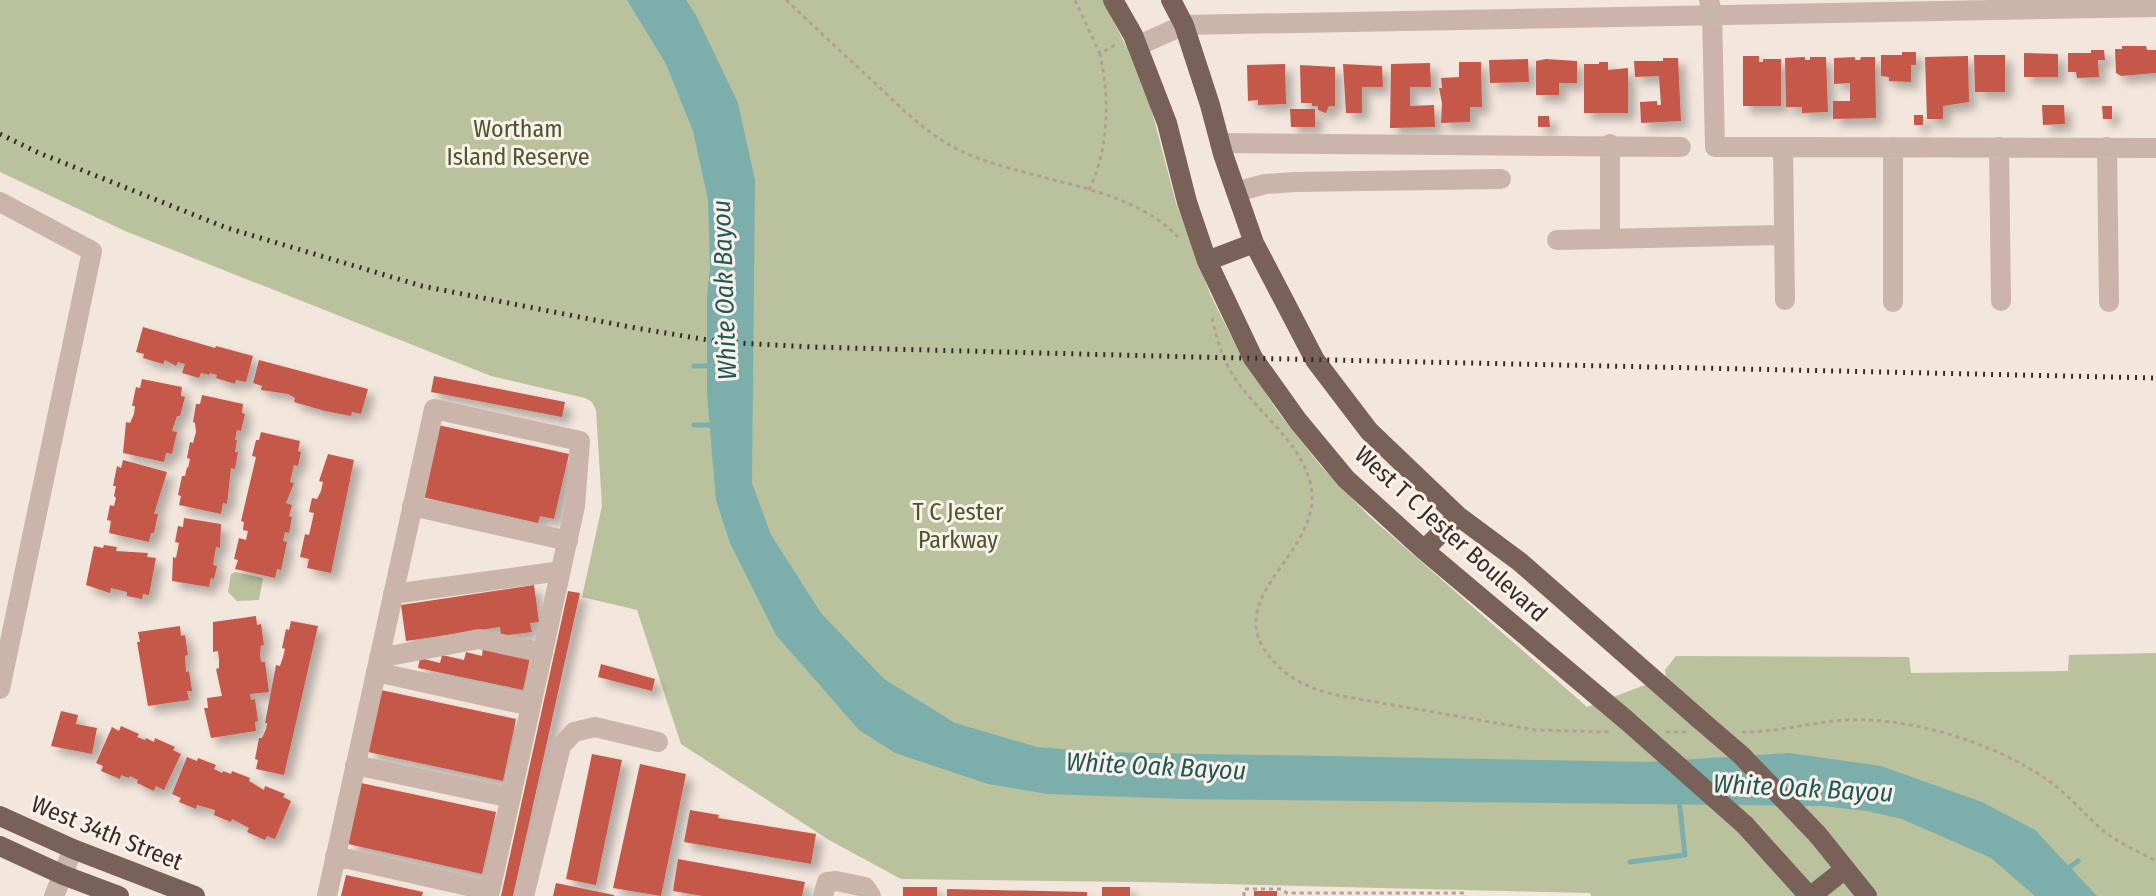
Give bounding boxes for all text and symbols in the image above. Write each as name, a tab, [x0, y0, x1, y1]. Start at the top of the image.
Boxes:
park label: Wortham Island Reserve	[446, 115, 590, 171]
water label: White Oak Bayou	[706, 199, 743, 381]
street label: West T C Jester Boulevard	[1349, 440, 1553, 628]
park label: T C Jester Parkway	[913, 498, 1004, 554]
water label: White Oak Bayou	[1065, 746, 1247, 787]
water label: White Oak Bayou	[1712, 768, 1894, 809]
street label: West 34th Street	[27, 790, 187, 876]

